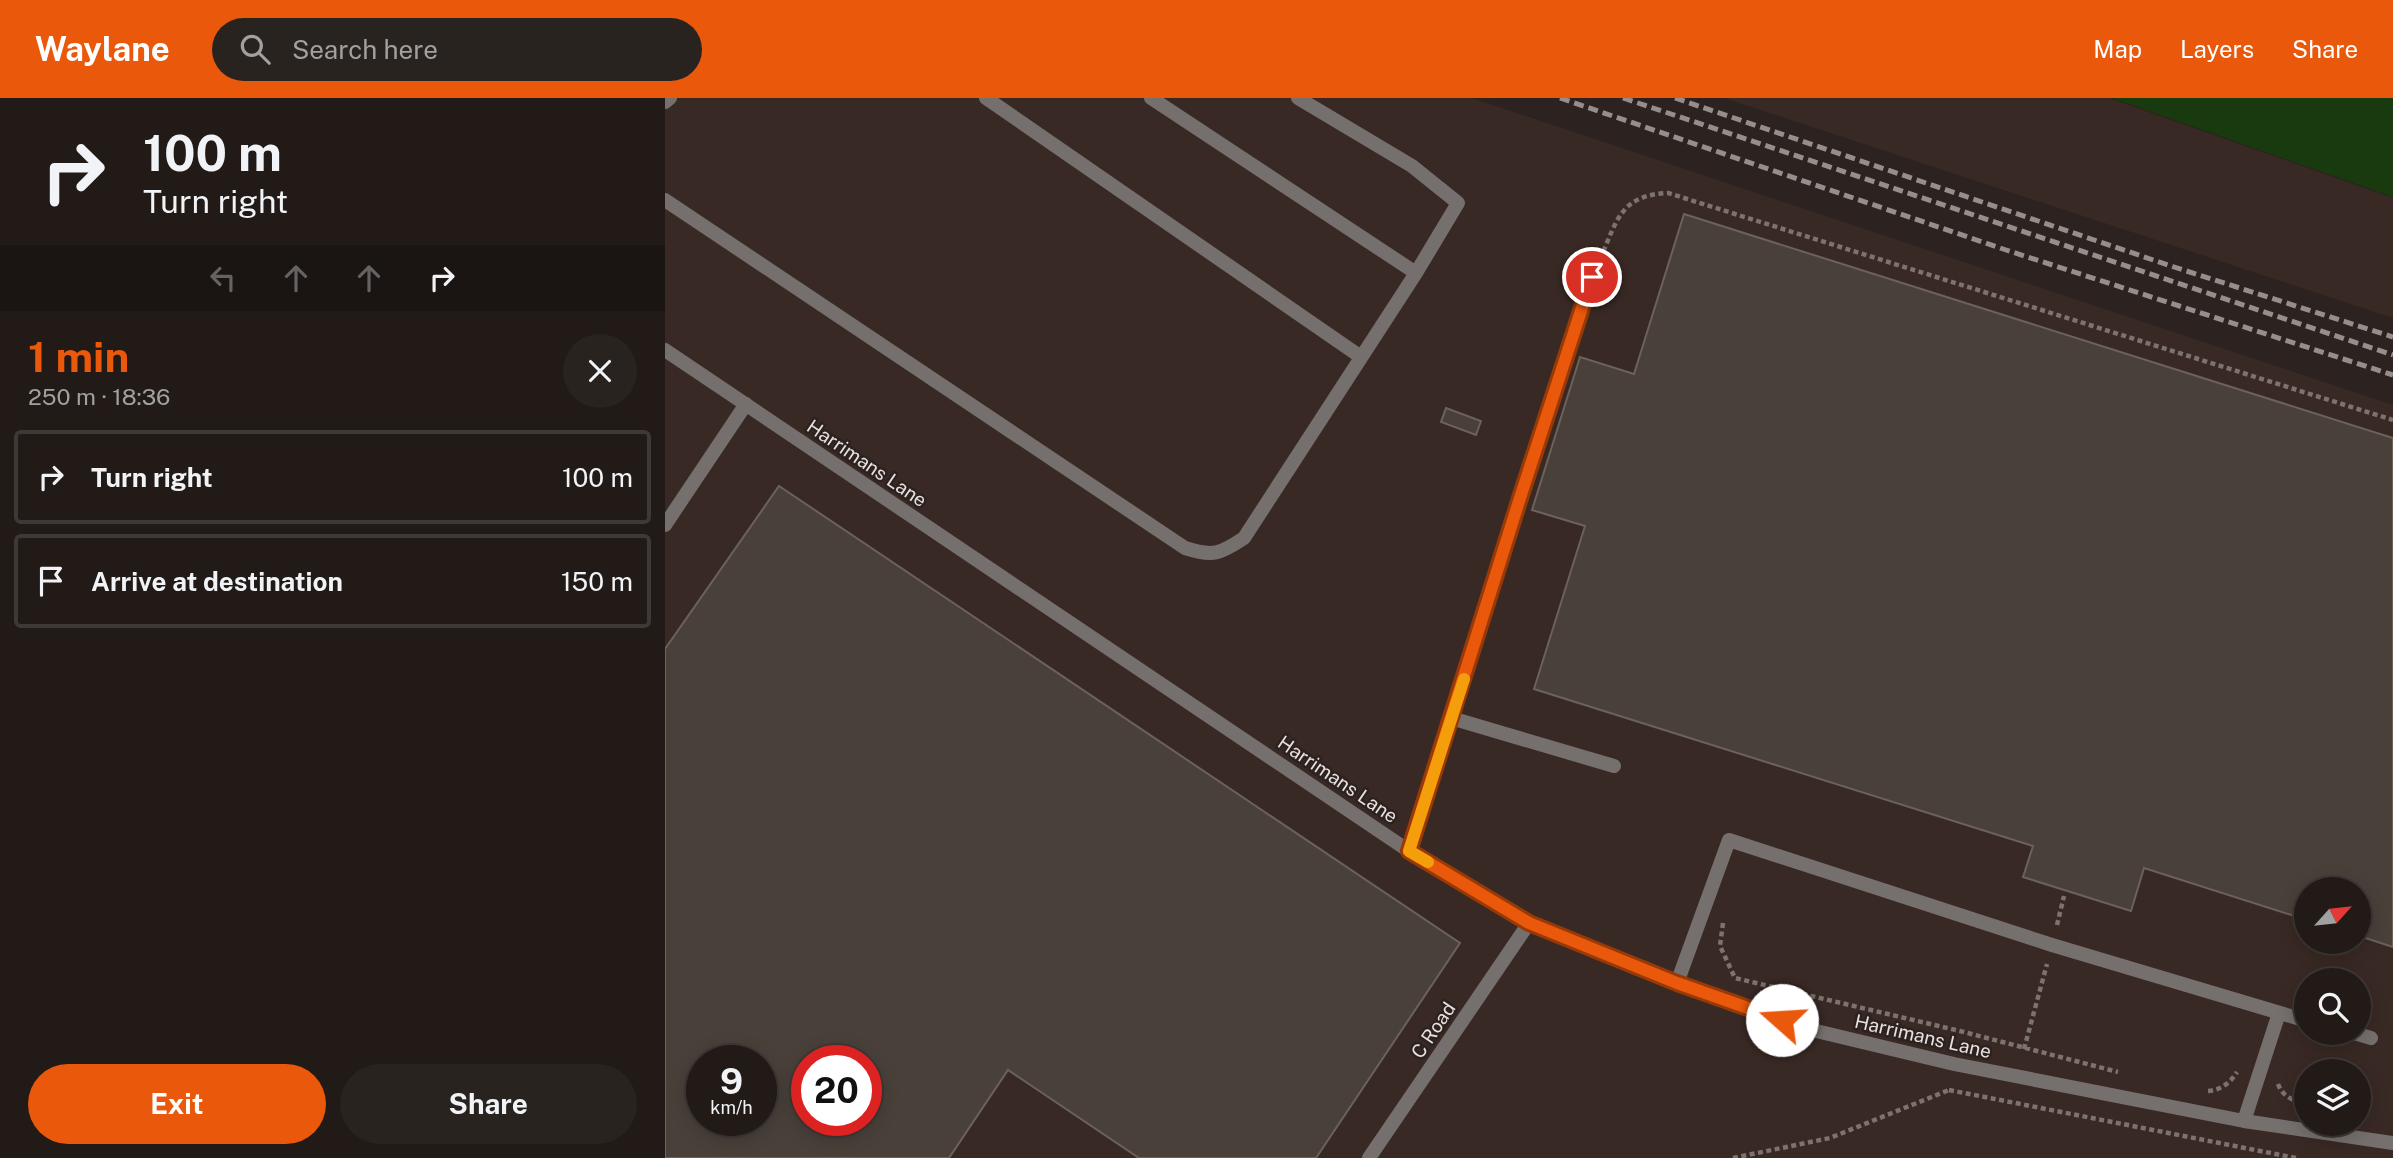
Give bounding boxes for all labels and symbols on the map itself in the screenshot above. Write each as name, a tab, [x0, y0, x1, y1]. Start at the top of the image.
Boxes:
pin	[1562, 247, 1622, 307]
street label: Harrimans Lane	[803, 415, 931, 511]
street label: Harrimans Lane	[1274, 731, 1402, 827]
north arrow	[2294, 877, 2371, 954]
position arrow	[1745, 983, 1819, 1057]
street label: C Road	[1406, 998, 1460, 1062]
street label: Harrimans Lane	[1853, 1010, 1993, 1062]
speed limit sign: 20	[791, 1045, 882, 1136]

